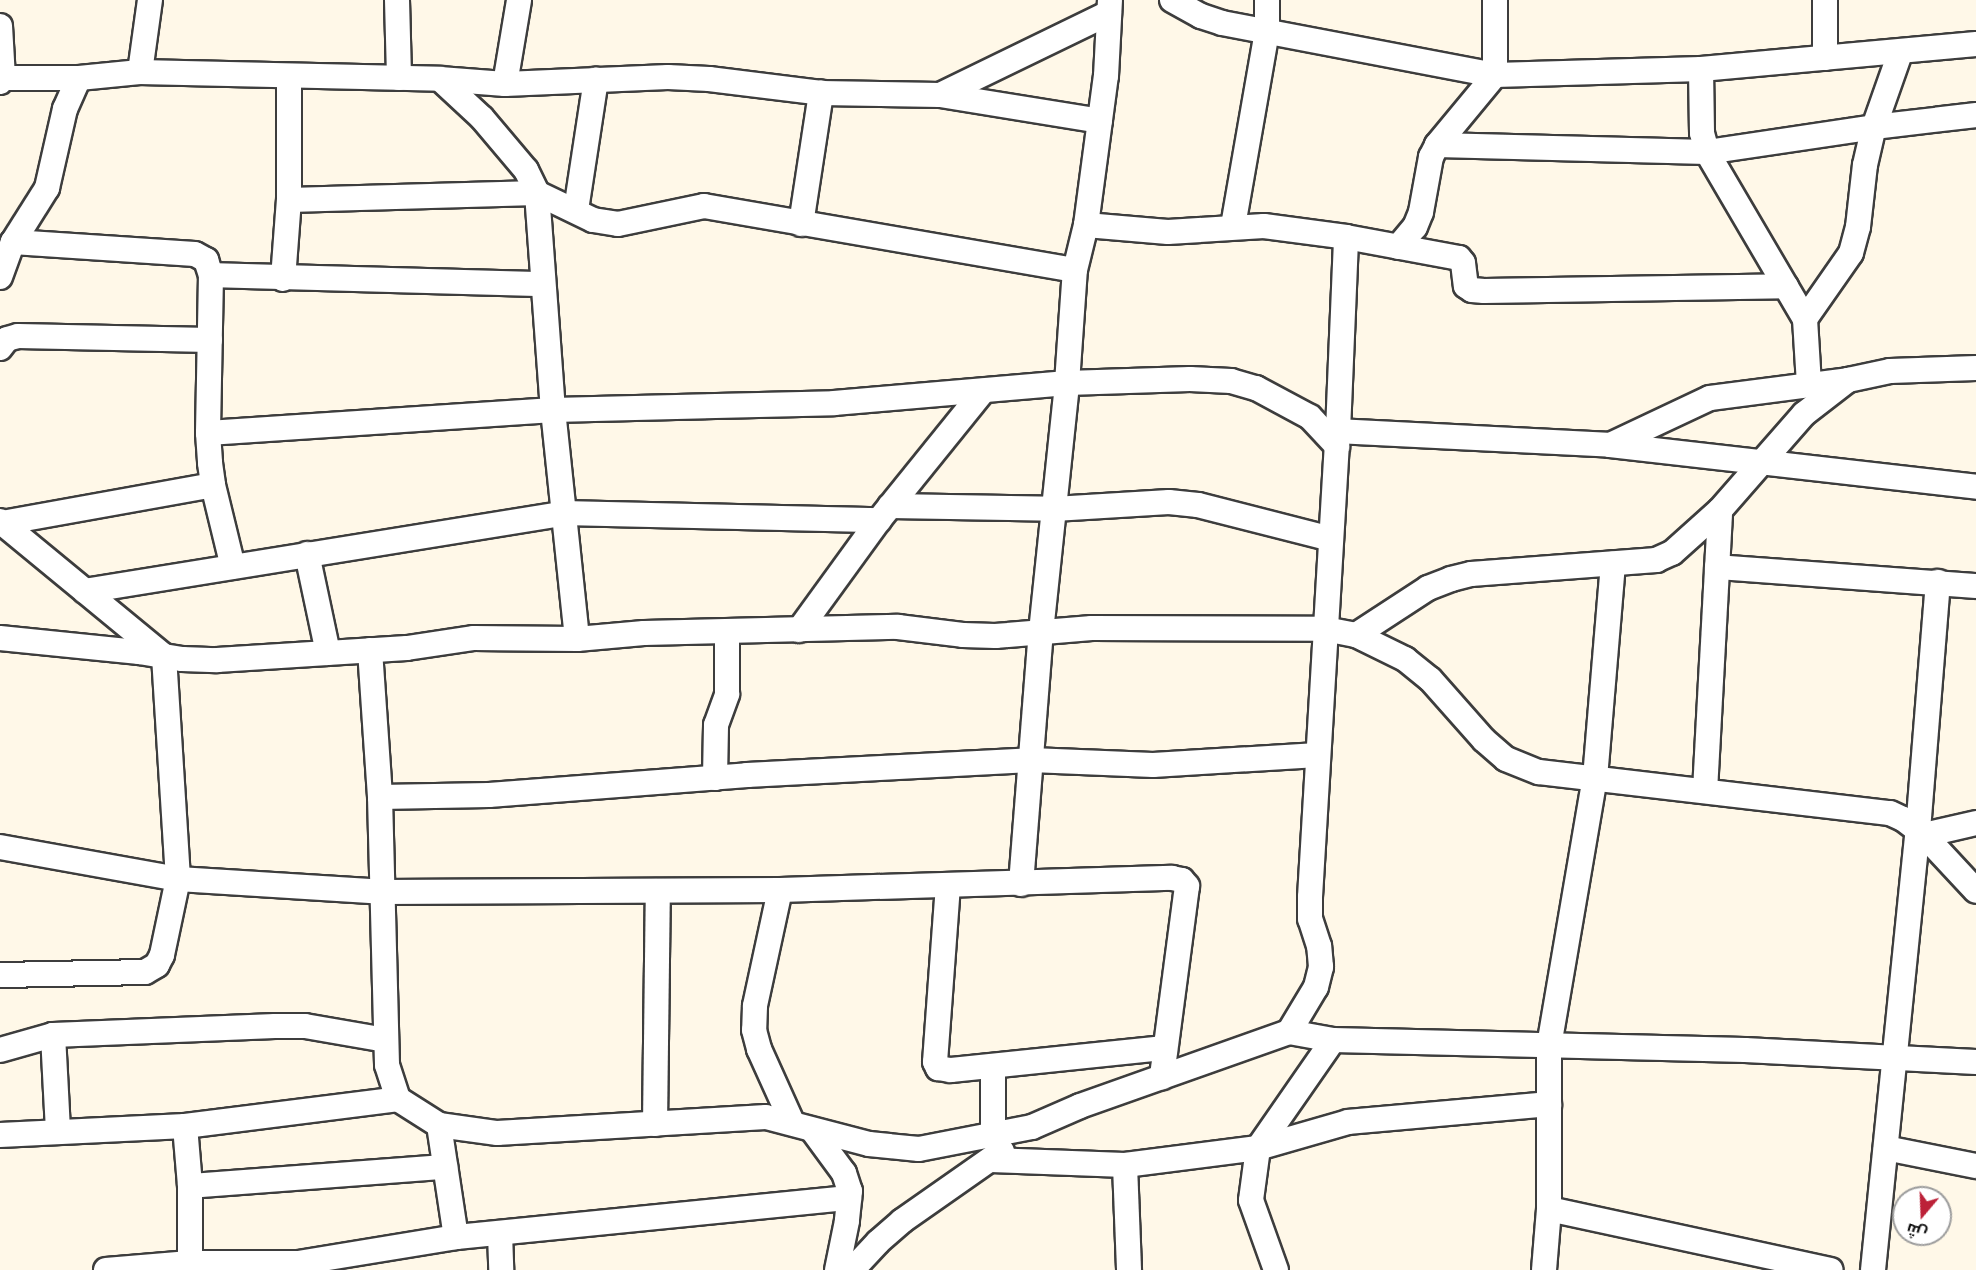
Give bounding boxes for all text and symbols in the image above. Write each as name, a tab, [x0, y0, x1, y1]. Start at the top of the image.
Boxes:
north arrow	[1892, 1186, 1952, 1246]
text: ش	[1904, 1219, 1929, 1244]

